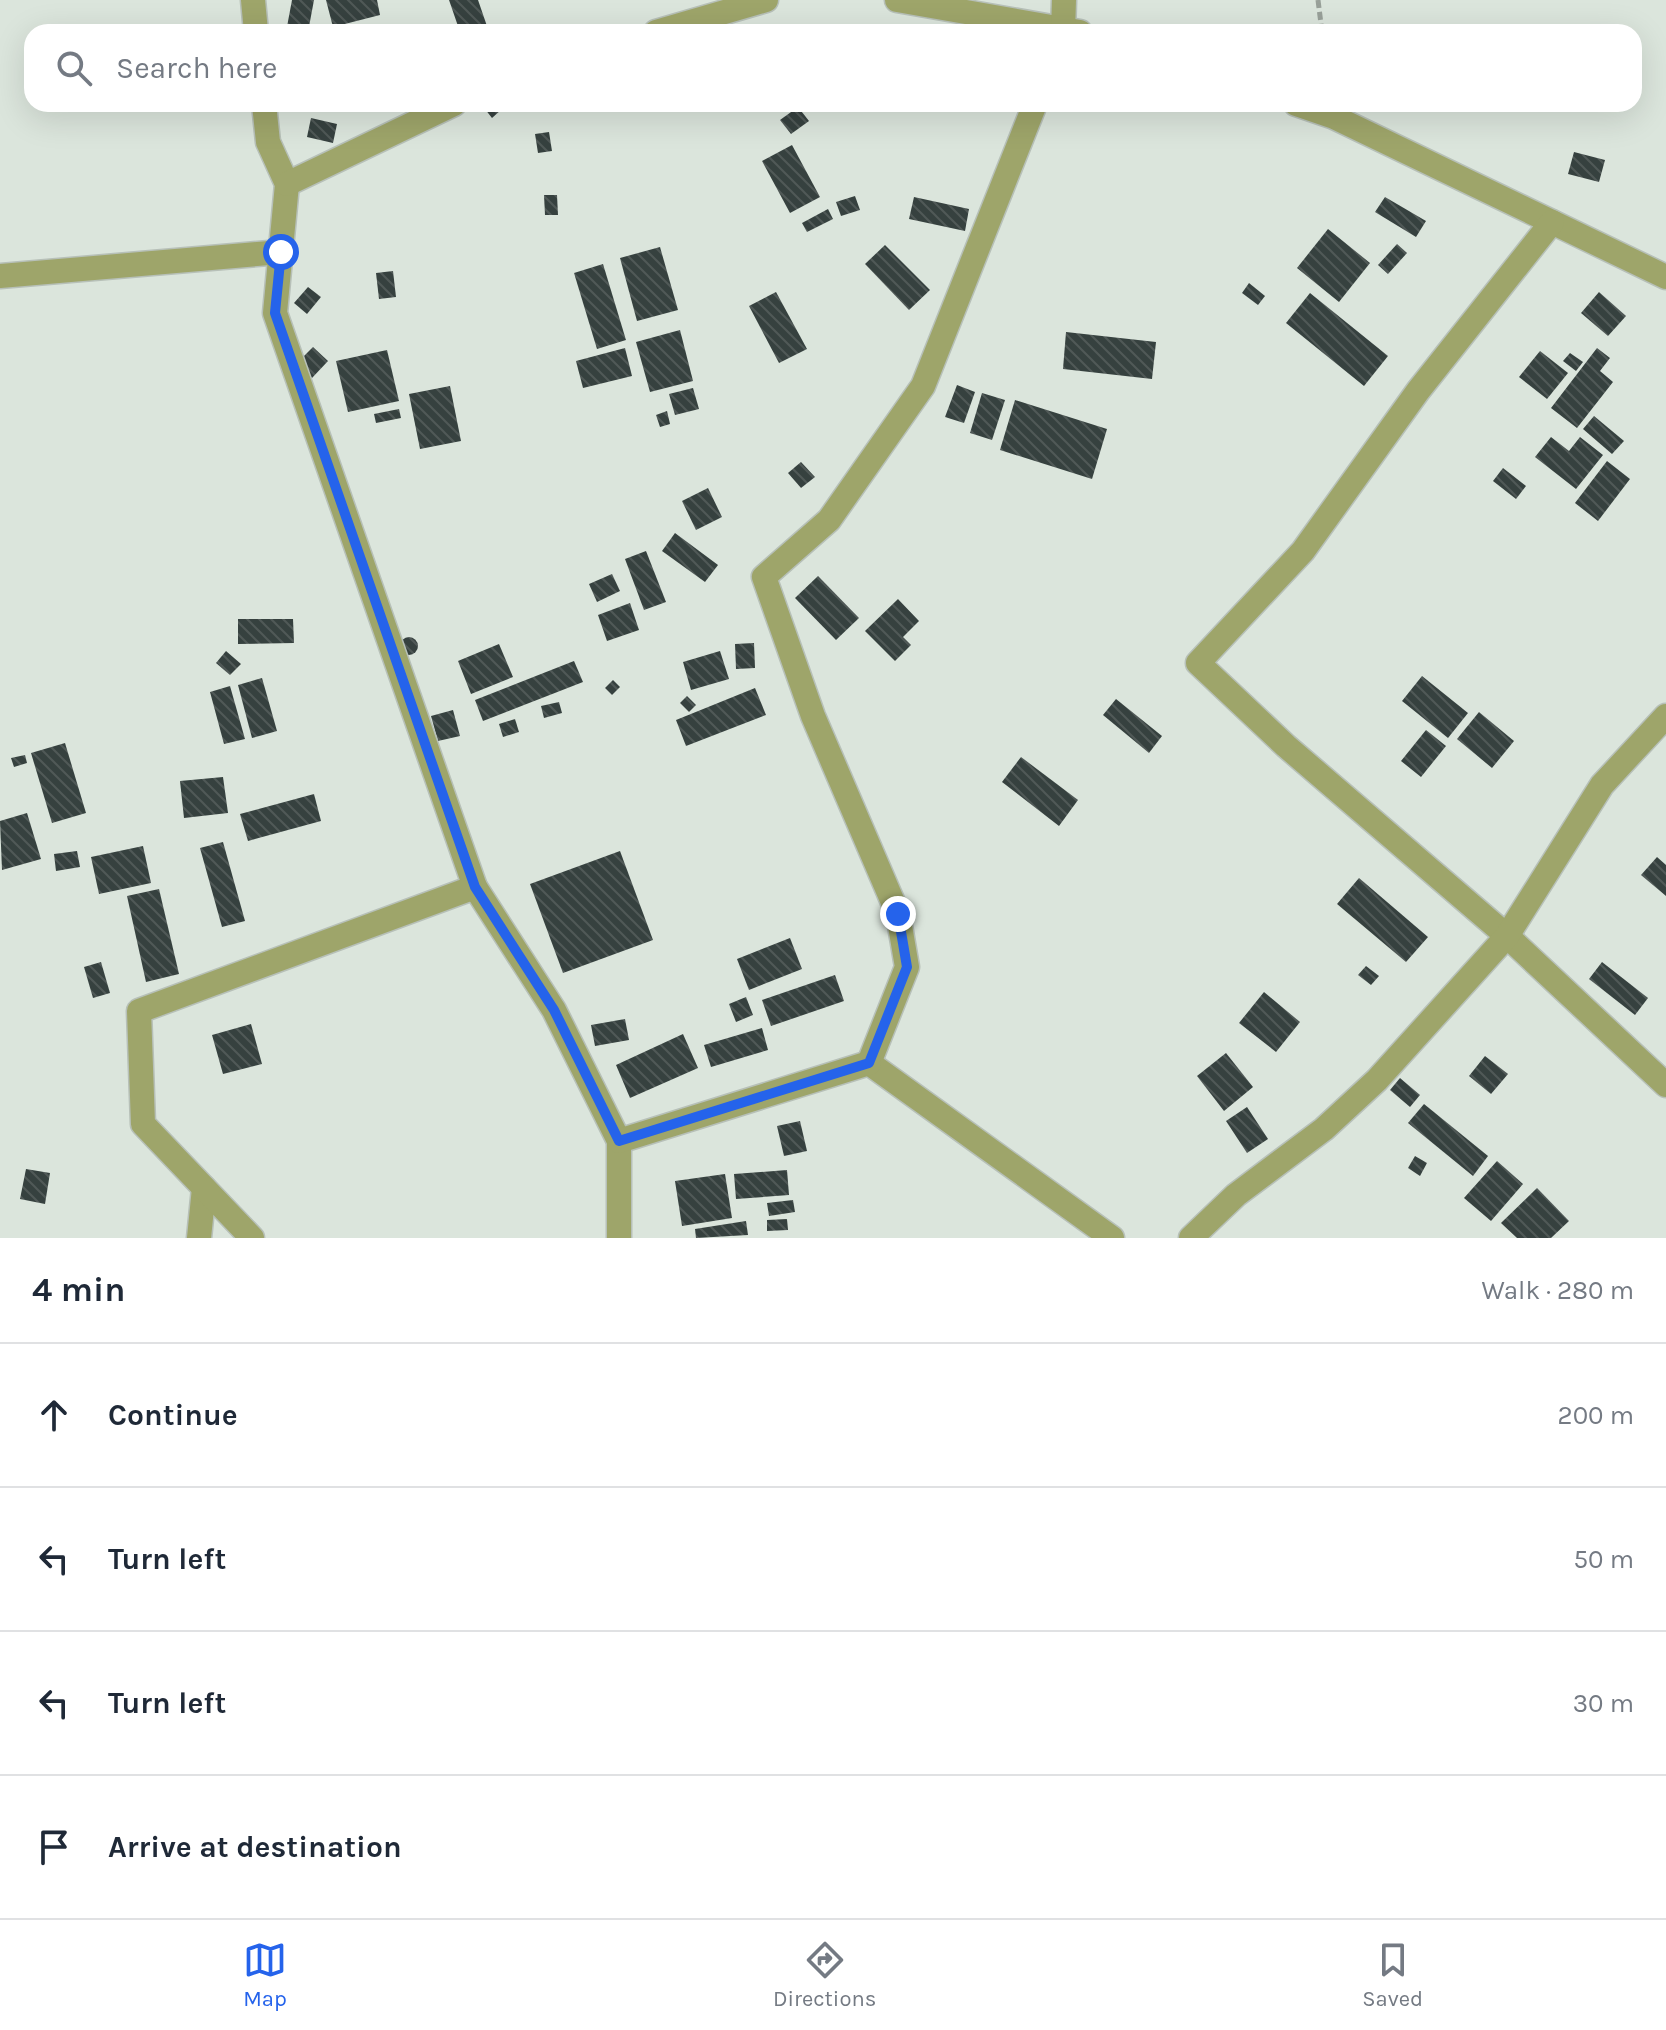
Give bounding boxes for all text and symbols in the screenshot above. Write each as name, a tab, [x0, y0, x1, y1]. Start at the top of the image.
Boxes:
search box	[24, 24, 1642, 112]
icon: search	[52, 46, 96, 90]
text: Search here	[116, 50, 277, 86]
route start	[263, 234, 299, 270]
route end	[880, 896, 916, 932]
text: 4 min	[32, 1270, 125, 1310]
text: Walk · 280 m	[1481, 1275, 1634, 1306]
icon: ahead	[32, 1393, 76, 1437]
text: Continue	[108, 1397, 238, 1433]
text: 200 m	[1558, 1400, 1634, 1431]
icon: left	[32, 1537, 76, 1581]
text: Turn left	[108, 1541, 226, 1577]
text: 50 m	[1573, 1544, 1634, 1575]
icon: left	[32, 1681, 76, 1725]
text: Turn left	[108, 1685, 226, 1721]
text: 30 m	[1573, 1688, 1634, 1719]
icon: arrive	[32, 1825, 76, 1869]
text: Arrive at destination	[108, 1829, 402, 1865]
tab: Map	[243, 1938, 287, 2012]
tab: Directions	[773, 1938, 876, 2012]
tab: Saved	[1362, 1938, 1423, 2012]

